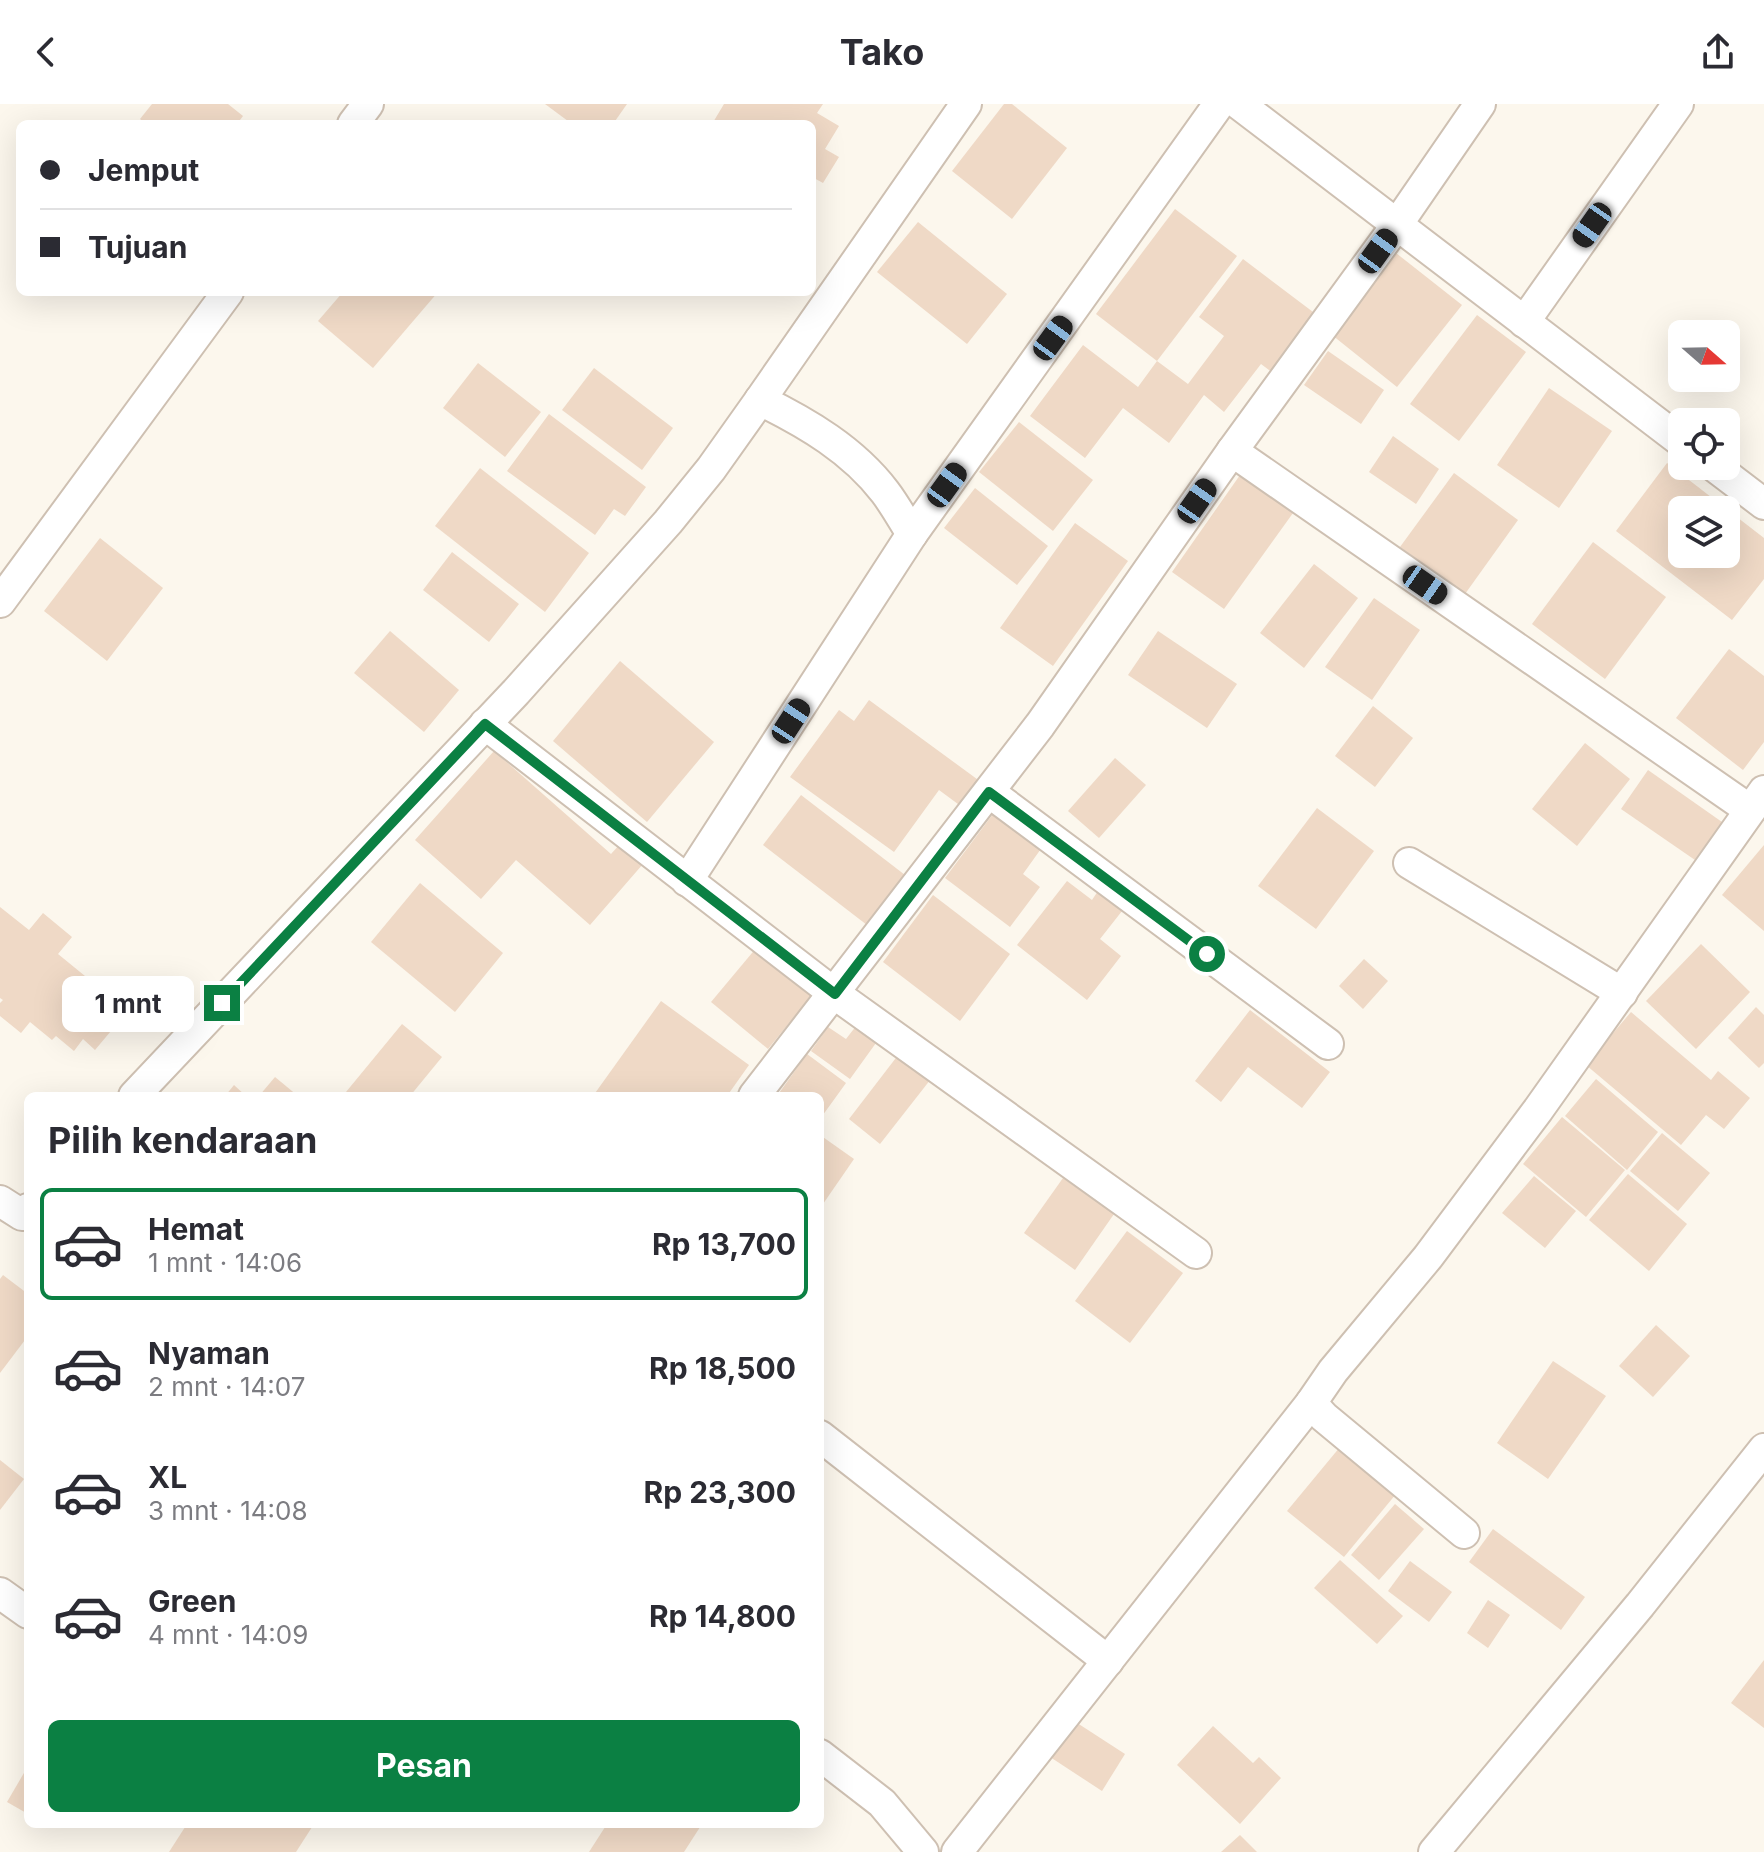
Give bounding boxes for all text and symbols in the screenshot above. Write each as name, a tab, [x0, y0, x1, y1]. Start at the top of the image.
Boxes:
icon: back	[24, 30, 68, 74]
text: Tako	[840, 30, 924, 74]
icon: share	[1696, 30, 1740, 74]
text: Jemput	[88, 152, 199, 188]
car	[1568, 198, 1616, 252]
car	[1354, 225, 1402, 277]
text: Tujuan	[88, 229, 187, 265]
car	[1029, 312, 1077, 364]
north arrow	[1668, 320, 1740, 392]
map controls	[1668, 320, 1740, 568]
button: locate	[1668, 408, 1740, 480]
car	[923, 459, 971, 511]
car	[1173, 474, 1221, 528]
button: layers	[1668, 496, 1740, 568]
car	[1398, 561, 1452, 609]
car	[768, 694, 814, 748]
route start	[1189, 936, 1225, 972]
callout: 1 mnt	[62, 975, 194, 1031]
route end	[204, 985, 240, 1021]
text: 1 mnt	[95, 988, 161, 1019]
text: Pilih kendaraan	[48, 1118, 317, 1162]
icon: car	[52, 1208, 124, 1280]
text: Hemat	[148, 1211, 244, 1247]
text: Rp 13,700	[652, 1226, 796, 1262]
text: 1 mnt · 14:06	[148, 1247, 302, 1278]
icon: car	[52, 1332, 124, 1404]
text: Nyaman	[148, 1335, 270, 1371]
text: Rp 18,500	[649, 1350, 796, 1386]
text: 2 mnt · 14:07	[148, 1371, 305, 1402]
icon: car	[52, 1456, 124, 1528]
text: XL	[148, 1459, 187, 1495]
text: Rp 23,300	[643, 1474, 796, 1510]
text: 3 mnt · 14:08	[148, 1495, 307, 1526]
icon: car	[52, 1580, 124, 1652]
text: Green	[148, 1583, 236, 1619]
text: Rp 14,800	[649, 1598, 796, 1634]
text: 4 mnt · 14:09	[148, 1619, 308, 1650]
button: Pesan	[48, 1720, 800, 1812]

